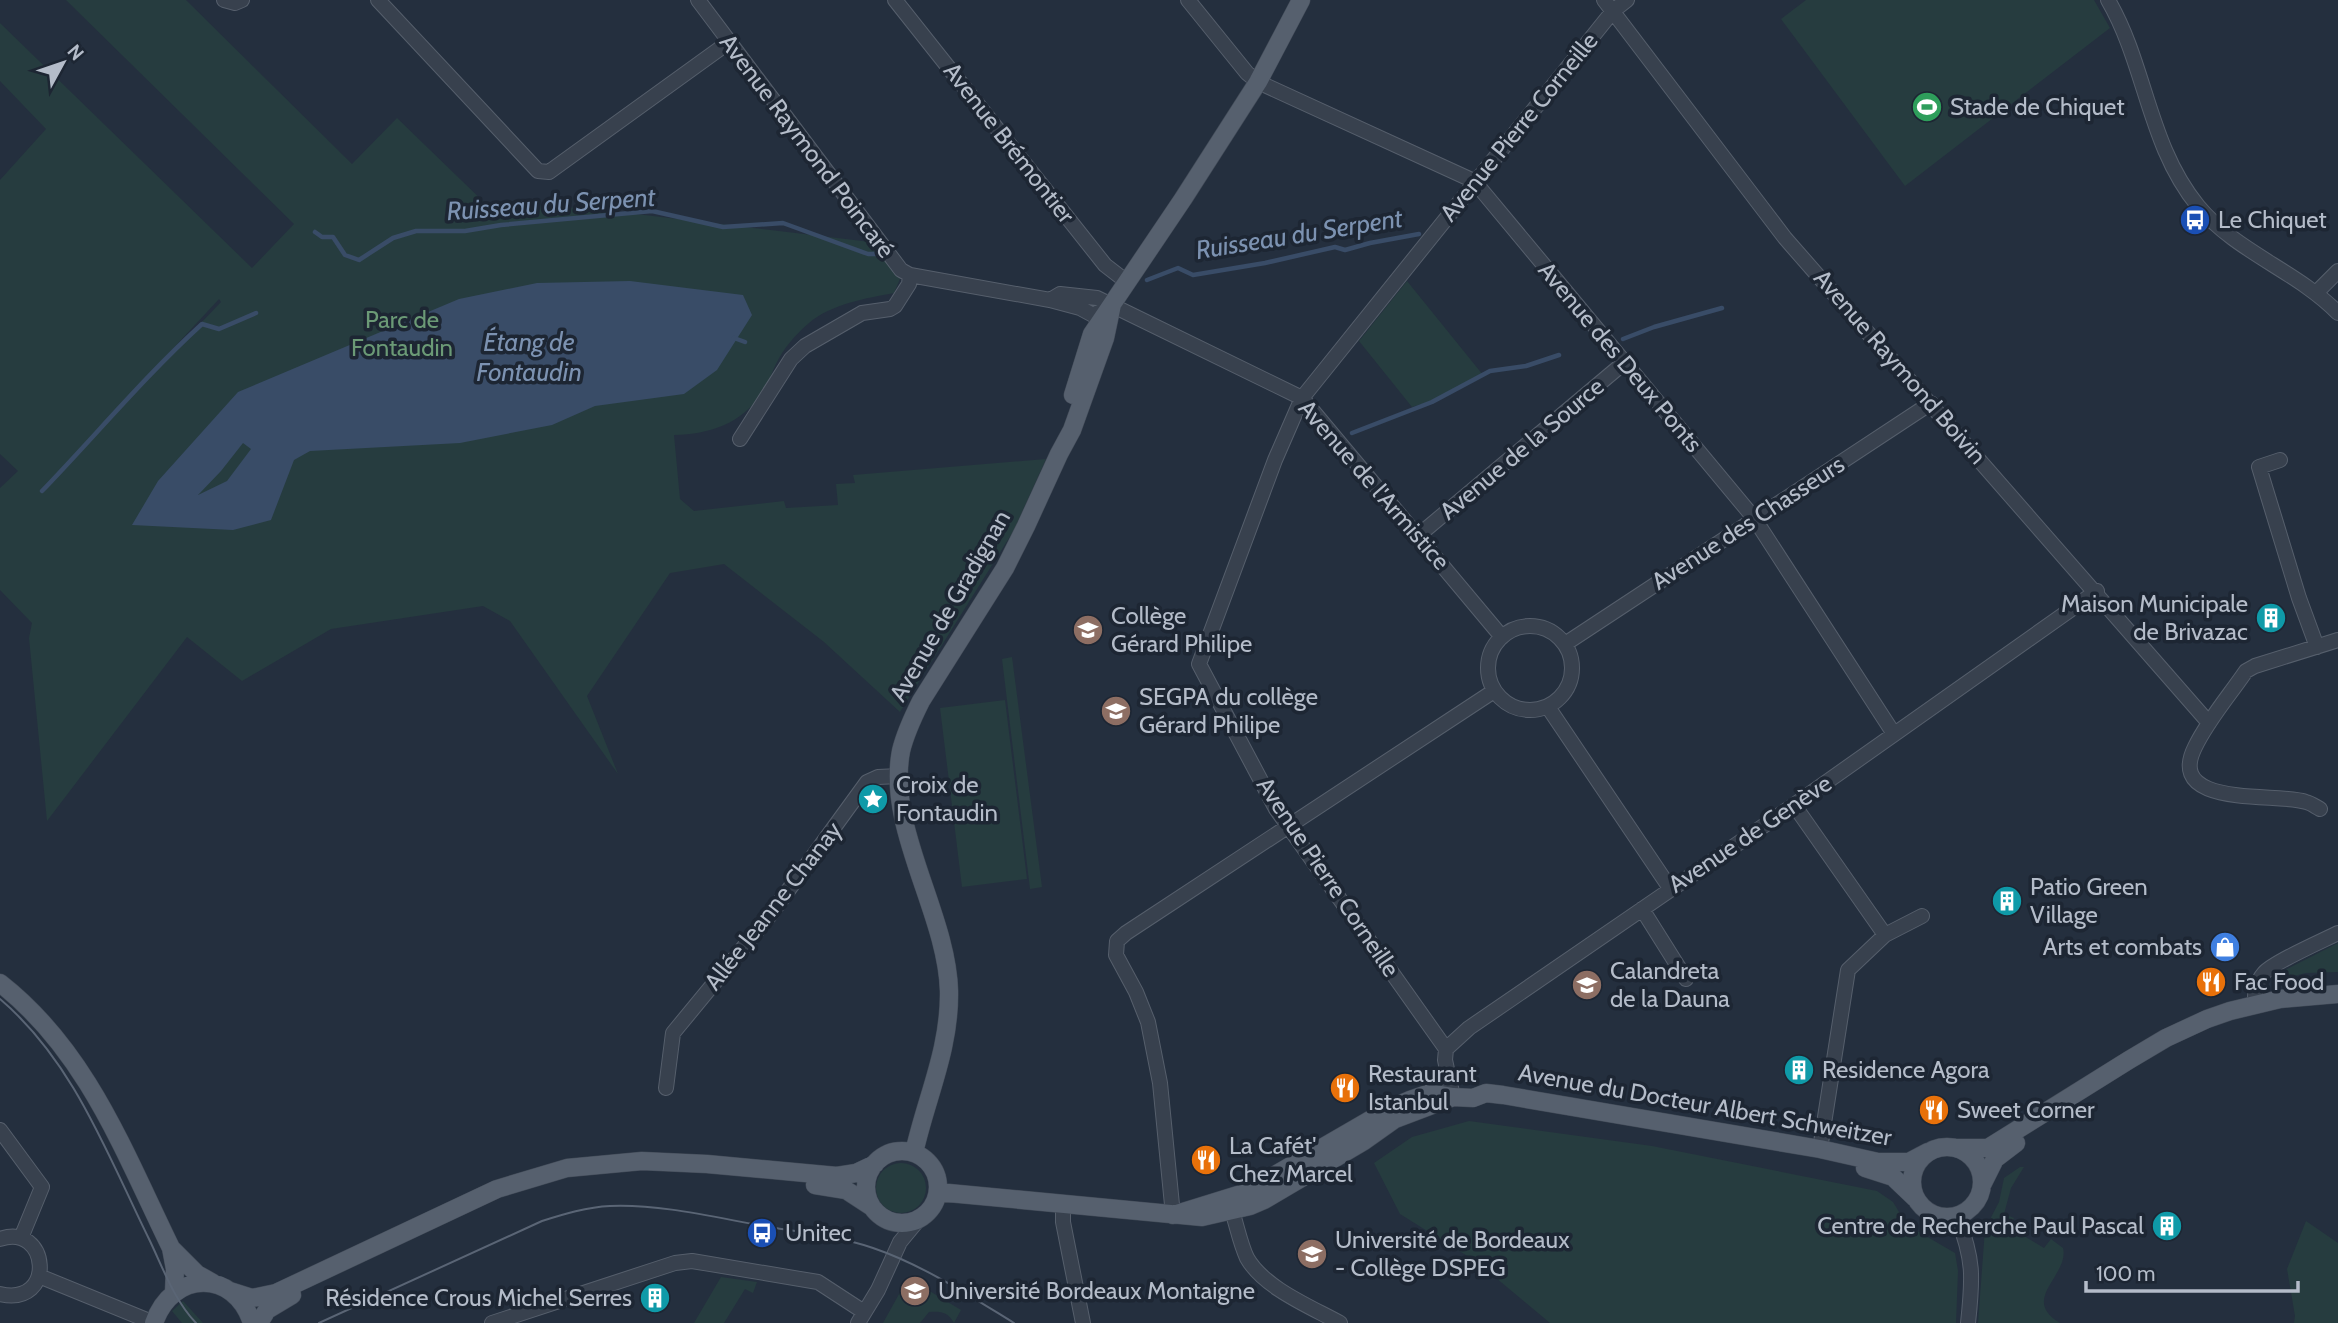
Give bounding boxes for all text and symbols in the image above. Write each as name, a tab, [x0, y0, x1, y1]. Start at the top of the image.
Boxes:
street label: Avenue Pierre Corneille	[1434, 26, 1604, 227]
north arrow	[28, 28, 98, 98]
street label: Avenue Raymond Poincaré	[714, 28, 901, 263]
text: N	[63, 40, 89, 65]
street label: Avenue Brémontier	[938, 57, 1081, 229]
sports icon: Stade de Chiquet	[1910, 90, 1944, 124]
place label: Stade de Chiquet	[1950, 92, 2124, 121]
water label: Ruisseau du Serpent	[446, 181, 658, 227]
water label: Ruisseau du Serpent	[1193, 202, 1406, 266]
bus stop icon: Le Chiquet	[2178, 203, 2212, 237]
place label: Le Chiquet	[2218, 205, 2327, 234]
street label: Avenue des Deux Ponts	[1532, 256, 1708, 458]
street label: Avenue Raymond Boivin	[1808, 263, 1993, 470]
park label: Parc de Fontaudin	[351, 305, 453, 362]
water label: Étang de Fontaudin	[476, 326, 582, 388]
street label: Avenue de la Source	[1434, 372, 1610, 526]
street label: Avenue de l'Armistice	[1293, 394, 1456, 576]
street label: Avenue des Chasseurs	[1646, 449, 1850, 596]
street label: Avenue de Gradignan	[883, 505, 1016, 707]
place label: Maison Municipale de Brivazac	[2061, 589, 2248, 646]
place label: Collège Gérard Philipe	[1111, 601, 1252, 658]
building icon: Maison Municipale de Brivazac	[2254, 601, 2288, 635]
school or university icon: Collège Gérard Philipe	[1071, 613, 1105, 647]
place label: SEGPA du collège Gérard Philipe	[1139, 682, 1318, 739]
school or university icon: SEGPA du collège Gérard Philipe	[1099, 694, 1133, 728]
street label: Avenue de Genève	[1663, 768, 1837, 899]
place label: Croix de Fontaudin	[896, 770, 998, 827]
street label: Avenue Pierre Corneille	[1251, 771, 1406, 982]
place icon: Croix de Fontaudin	[856, 782, 890, 816]
street label: Allée Jeanne Chanay	[698, 816, 847, 996]
place label: Patio Green Village	[2030, 872, 2148, 929]
building icon: Patio Green Village	[1990, 884, 2024, 918]
shop icon: Arts et combats	[2208, 930, 2242, 964]
place label: Arts et combats	[2043, 932, 2202, 961]
place label: Calandreta de la Dauna	[1610, 956, 1730, 1013]
restaurant icon: Fac Food	[2194, 965, 2228, 999]
place label: Fac Food	[2234, 967, 2324, 996]
school or university icon: Calandreta de la Dauna	[1570, 968, 1604, 1002]
building icon: Residence Agora	[1782, 1053, 1816, 1087]
place label: Residence Agora	[1822, 1055, 1990, 1084]
street label: Avenue du Docteur Albert Schweitzer	[1516, 1057, 1894, 1152]
place label: Restaurant Istanbul	[1368, 1059, 1477, 1116]
restaurant icon: Restaurant Istanbul	[1328, 1071, 1362, 1105]
restaurant icon: Sweet Corner	[1917, 1093, 1951, 1127]
place label: Sweet Corner	[1957, 1095, 2095, 1124]
place label: La Cafét' Chez Marcel	[1229, 1131, 1353, 1188]
restaurant icon: La Cafét' Chez Marcel	[1189, 1143, 1223, 1177]
building icon: Centre de Recherche Paul Pascal	[2150, 1209, 2184, 1243]
place label: Centre de Recherche Paul Pascal	[1817, 1211, 2144, 1240]
bus stop icon: Unitec	[745, 1216, 779, 1250]
place label: Unitec	[785, 1218, 852, 1247]
place label: Université de Bordeaux - Collège DSPEG	[1335, 1225, 1570, 1282]
school or university icon: Université de Bordeaux - Collège DSPEG	[1295, 1237, 1329, 1271]
scale bar	[2086, 1250, 2298, 1294]
text: 100 m	[2096, 1261, 2155, 1286]
school or university icon: Université Bordeaux Montaigne	[898, 1274, 932, 1308]
place label: Université Bordeaux Montaigne	[938, 1276, 1255, 1305]
building icon: Résidence Crous Michel Serres	[638, 1281, 672, 1315]
place label: Résidence Crous Michel Serres	[325, 1283, 632, 1312]

